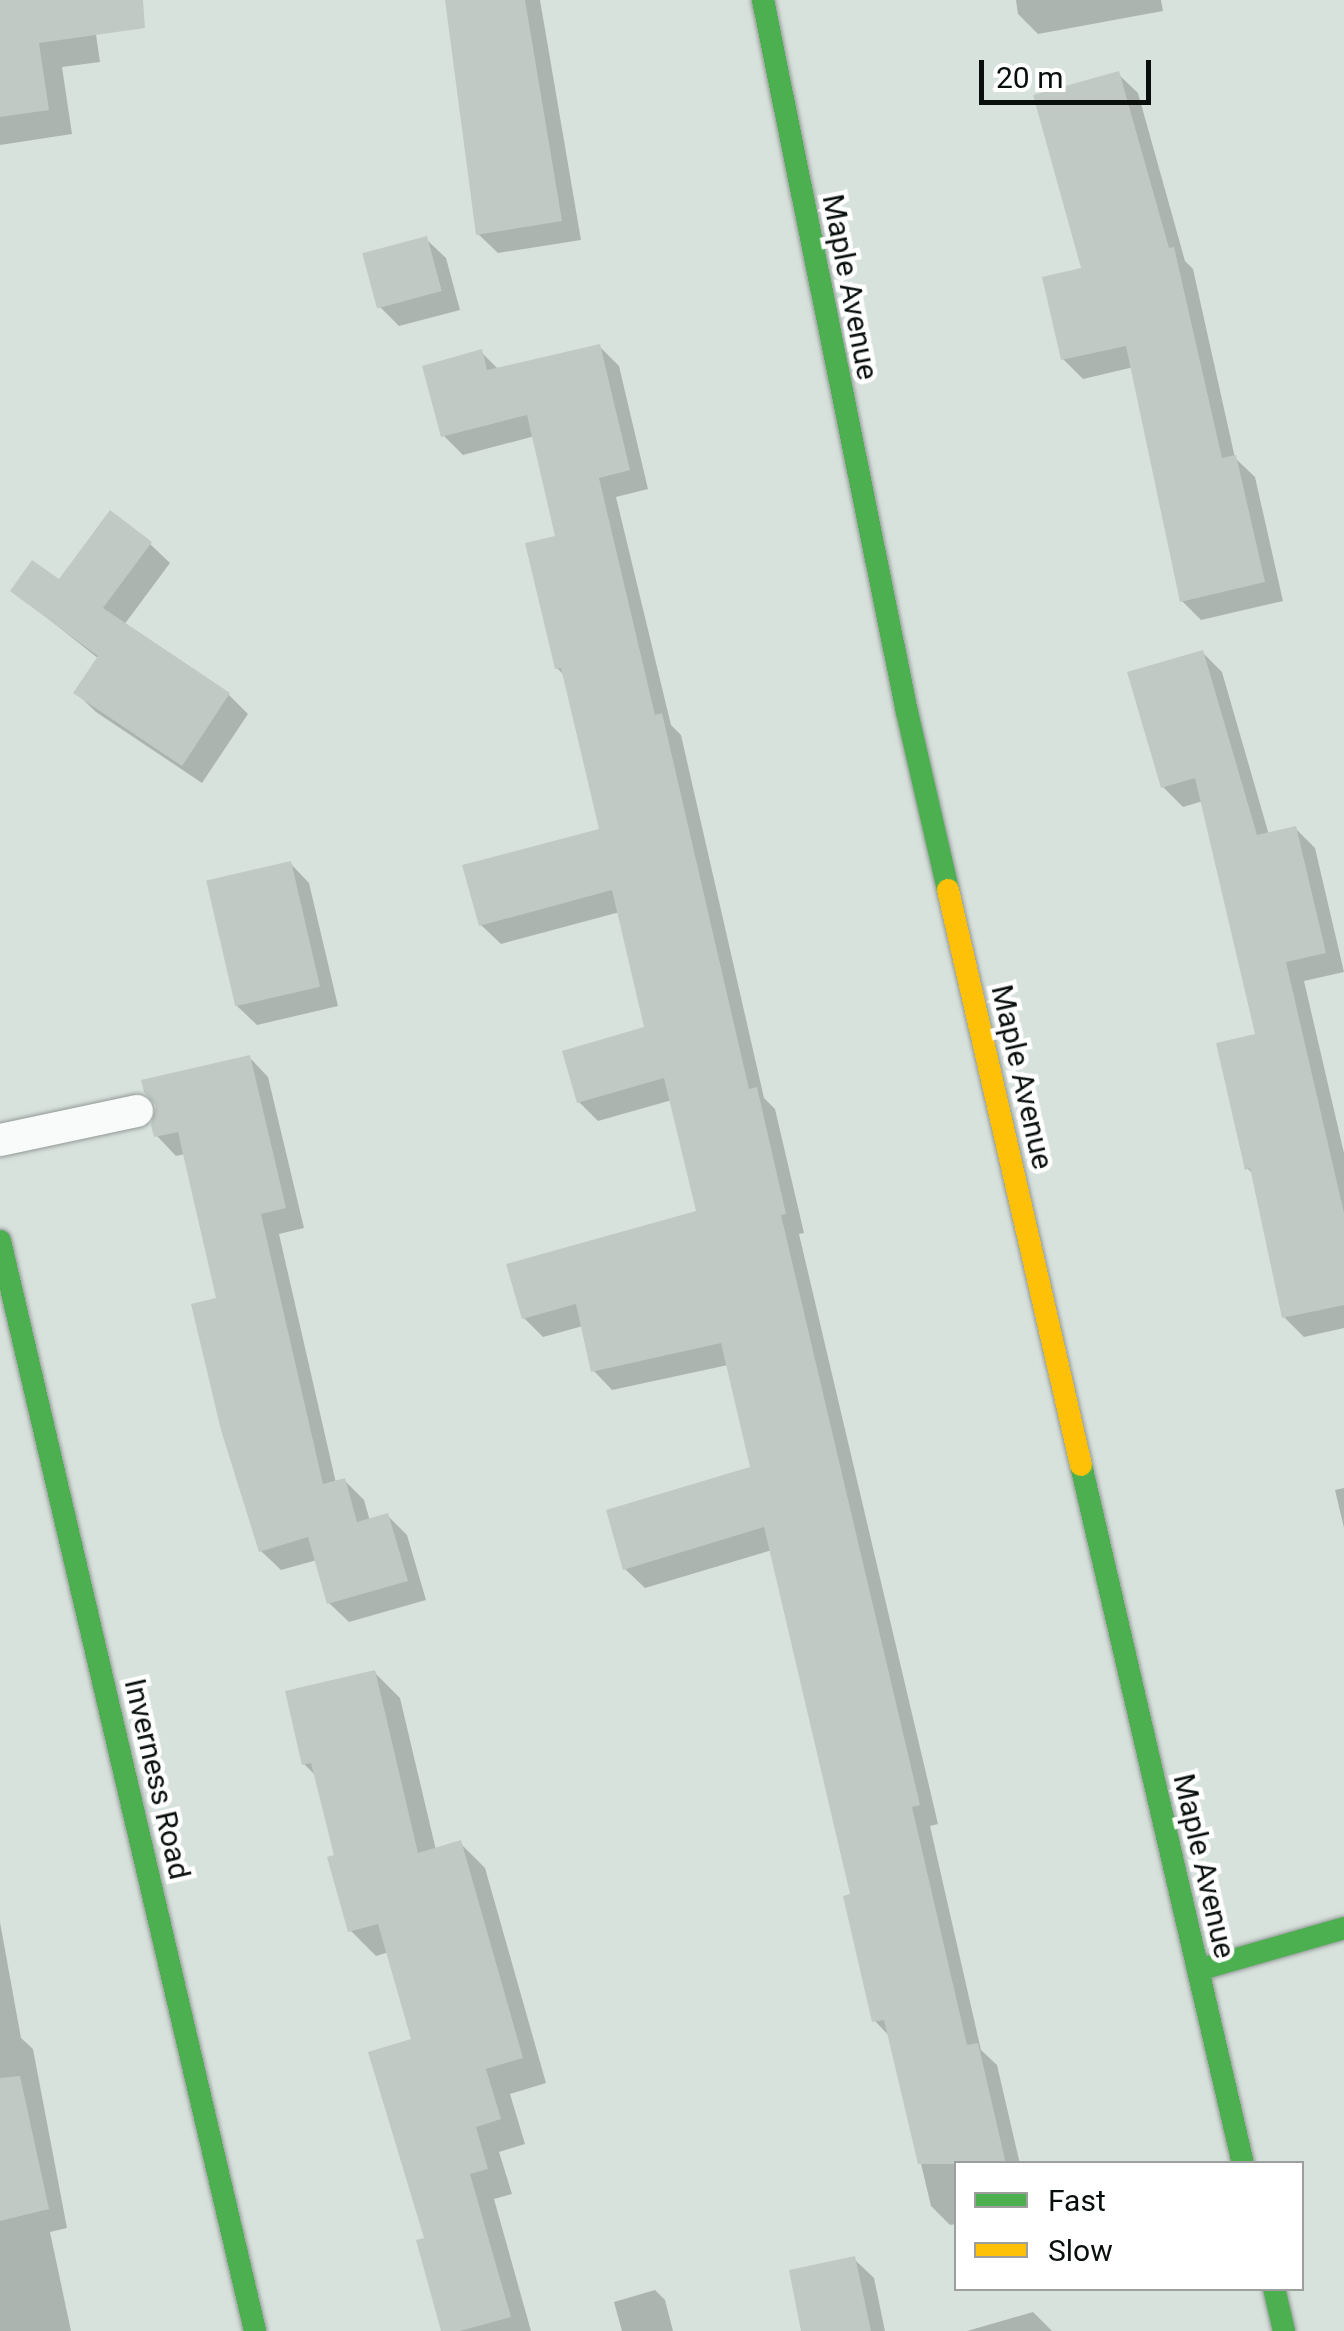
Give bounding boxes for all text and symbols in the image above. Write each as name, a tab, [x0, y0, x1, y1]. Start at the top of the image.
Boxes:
scale bar	[984, 40, 1156, 102]
text: 20 m	[996, 60, 1063, 95]
street label: Maple Avenue	[814, 191, 886, 383]
street label: Maple Avenue	[983, 981, 1061, 1173]
street label: Inverness Road	[116, 1675, 198, 1883]
street label: Maple Avenue	[1165, 1770, 1243, 1962]
legend	[954, 2161, 1304, 2291]
text: Fast	[1048, 2183, 1106, 2218]
text: Slow	[1048, 2233, 1113, 2268]

